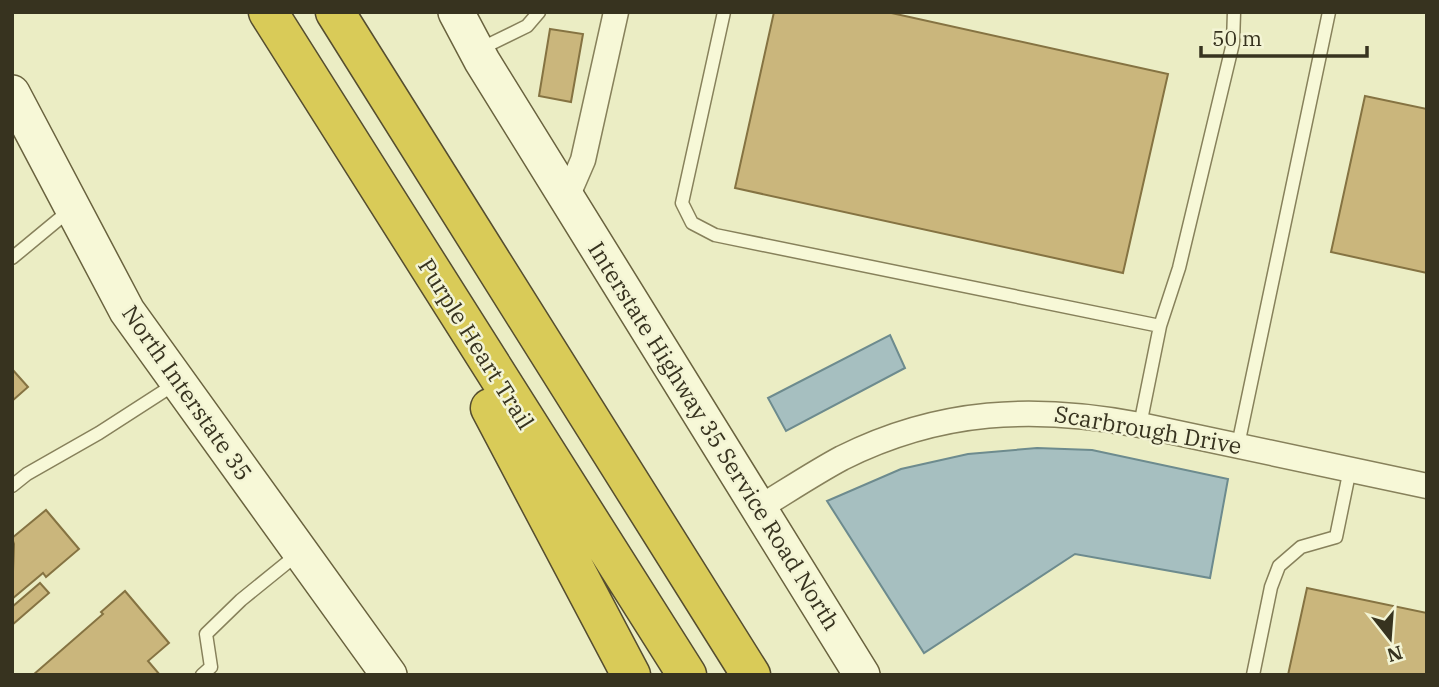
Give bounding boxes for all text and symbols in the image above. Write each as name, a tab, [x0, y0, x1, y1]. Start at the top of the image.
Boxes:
scale bar	[1201, 14, 1367, 58]
text: 50 m	[1212, 24, 1262, 52]
street label: Interstate Highway 35 Service Road North	[582, 236, 847, 635]
street label: Purple Heart Trail	[412, 252, 542, 435]
street label: North Interstate 35	[116, 299, 260, 486]
street label: Scarbrough Drive	[1052, 398, 1244, 460]
north arrow	[1355, 603, 1425, 673]
text: N	[1384, 641, 1406, 668]

